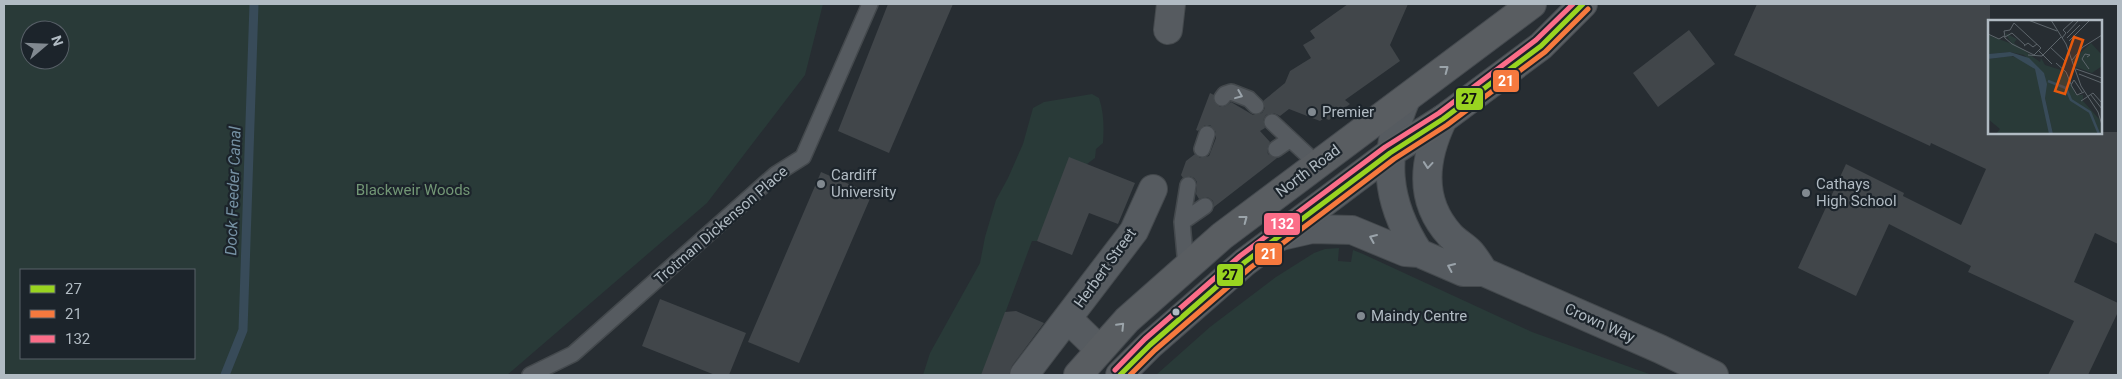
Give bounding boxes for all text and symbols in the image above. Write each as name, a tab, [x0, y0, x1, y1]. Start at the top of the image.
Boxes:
north arrow	[20, 20, 70, 70]
inset map	[1988, 20, 2102, 134]
text: N	[48, 33, 66, 48]
one-way arrow	[1439, 67, 1448, 75]
line badge: 21	[1492, 69, 1520, 93]
text: 21	[1498, 73, 1514, 89]
line badge: 27	[1455, 87, 1484, 111]
one-way arrow	[1234, 89, 1243, 99]
text: 27	[1461, 91, 1477, 107]
place label: Premier	[1322, 103, 1374, 121]
marker: Premier	[1306, 106, 1318, 118]
water label: Dock Feeder Canal	[221, 126, 245, 256]
street label: North Road	[1272, 141, 1344, 201]
one-way arrow	[1423, 161, 1434, 169]
street label: Trotman Dickenson Place	[651, 162, 791, 288]
place label: Cardiff University	[831, 166, 896, 201]
place label: Cathays High School	[1816, 175, 1897, 210]
marker: Cardiff University	[815, 178, 827, 190]
park label: Blackweir Woods	[356, 181, 470, 199]
marker: Cathays High School	[1800, 187, 1812, 199]
line badge: 132	[1263, 212, 1301, 236]
one-way arrow	[1238, 216, 1248, 225]
text: 132	[1270, 216, 1294, 232]
street label: Herbert Street	[1070, 225, 1140, 311]
one-way arrow	[1369, 233, 1378, 244]
line badge: 21	[1254, 242, 1283, 266]
text: 21	[1261, 246, 1277, 262]
line badge: 27	[1216, 263, 1244, 287]
one-way arrow	[1447, 263, 1456, 273]
text: 27	[1222, 267, 1238, 283]
legend	[20, 269, 195, 359]
text: 27	[65, 280, 82, 298]
street label: Crown Way	[1562, 300, 1638, 346]
text: 21	[65, 305, 82, 323]
unlabelled marker	[1171, 307, 1181, 317]
place label: Maindy Centre	[1371, 307, 1467, 325]
marker: Maindy Centre	[1355, 310, 1367, 322]
one-way arrow	[1116, 322, 1125, 331]
text: 132	[65, 330, 90, 348]

